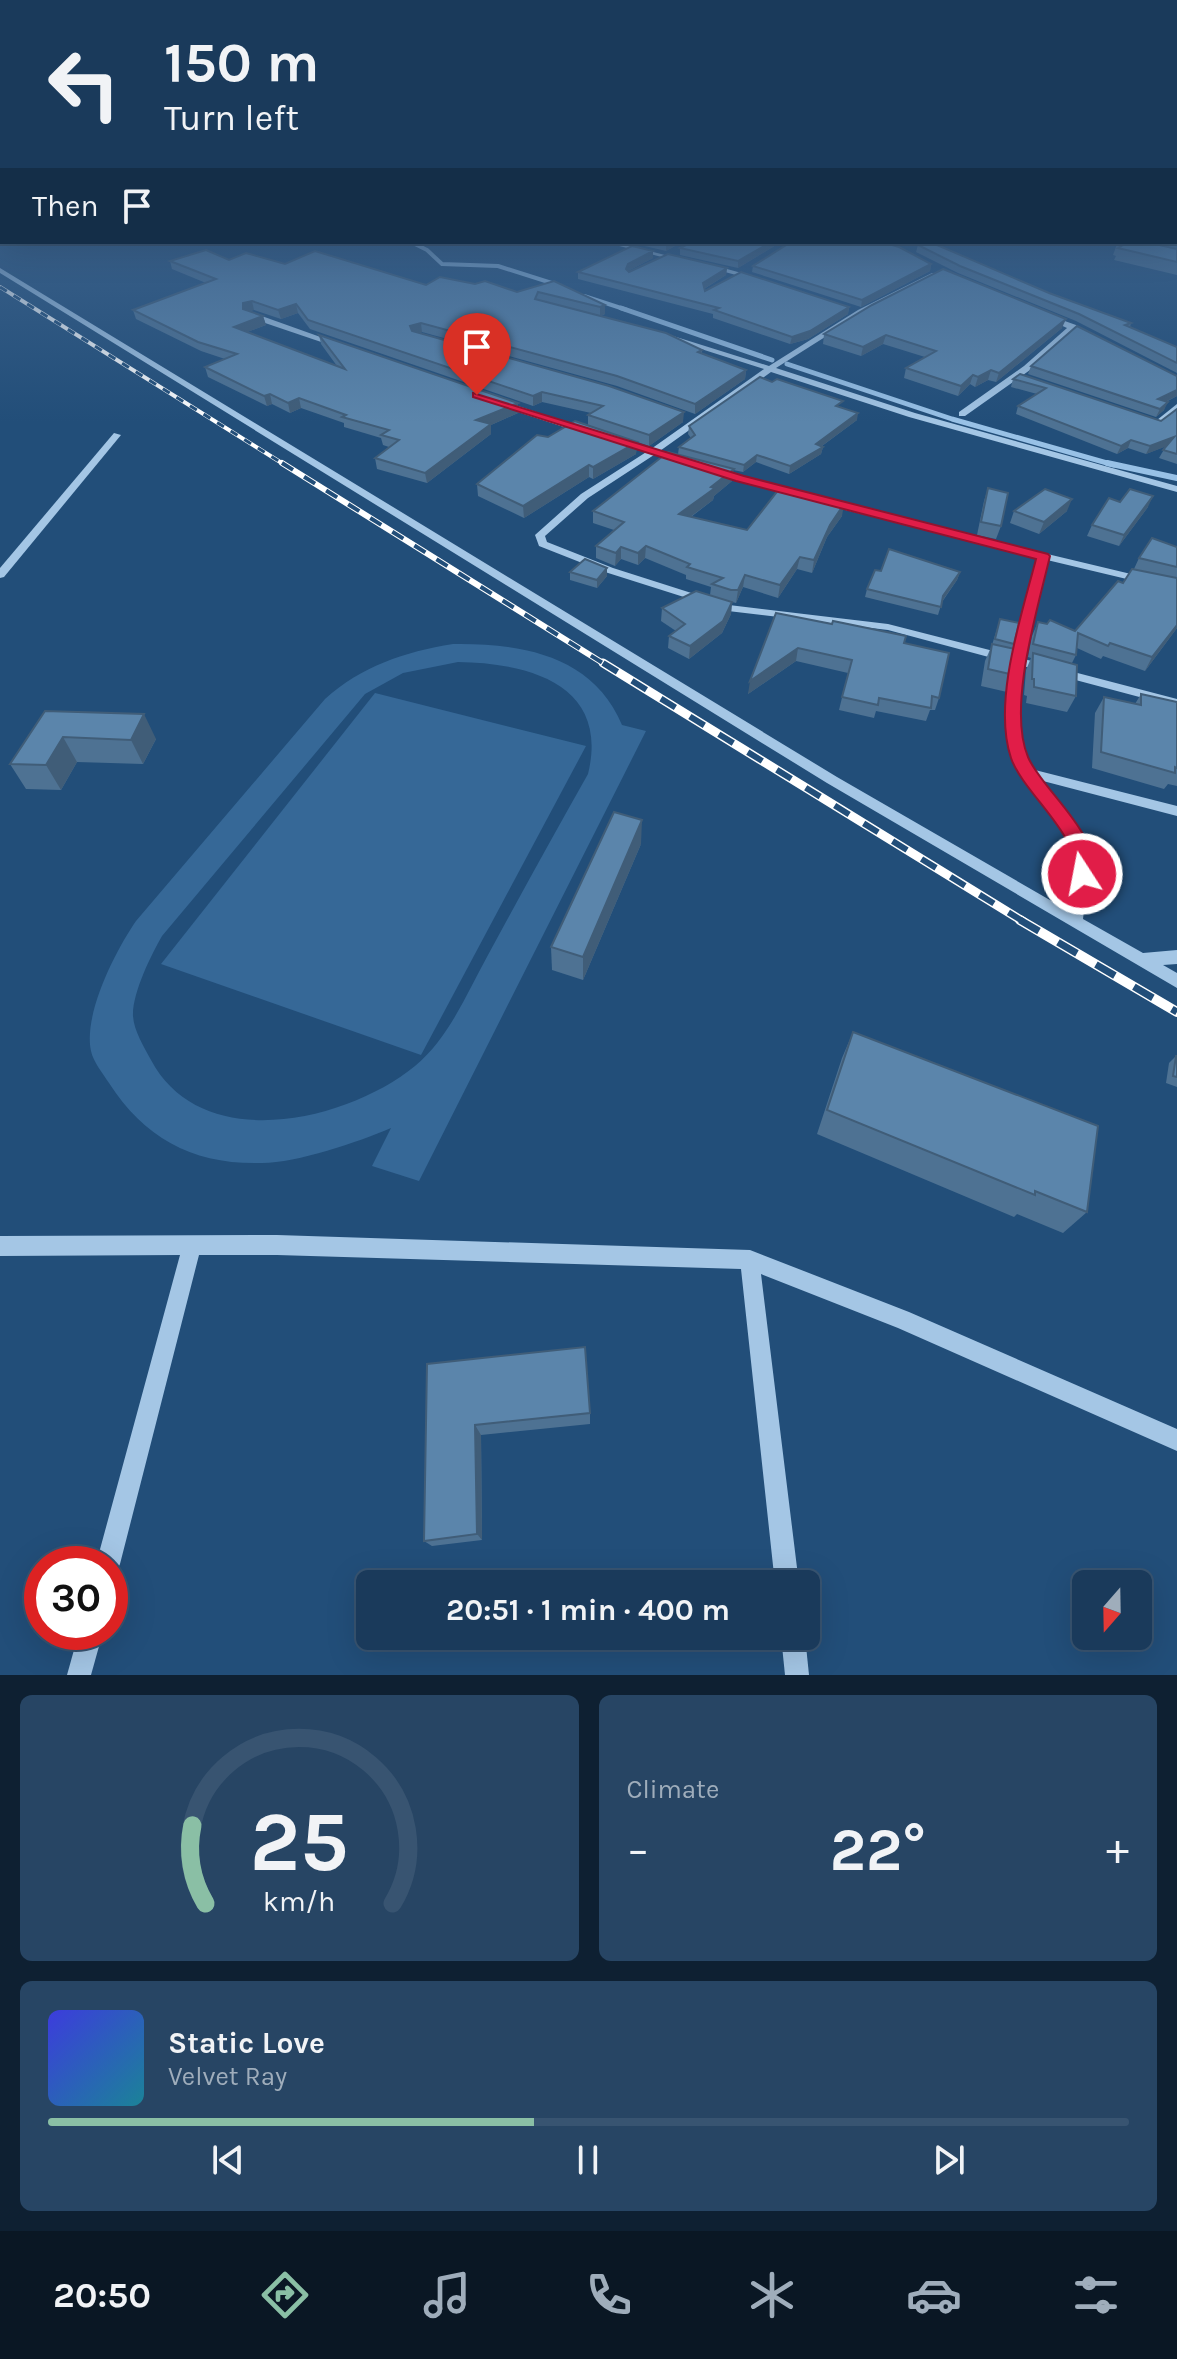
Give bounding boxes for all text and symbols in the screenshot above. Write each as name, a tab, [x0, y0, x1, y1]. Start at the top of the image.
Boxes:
text: 150 m	[164, 30, 319, 95]
icon: left	[32, 32, 136, 136]
text: Turn left	[164, 97, 299, 139]
icon: arrive	[115, 184, 159, 228]
text: Then	[32, 188, 99, 224]
pin	[443, 313, 511, 395]
icon: arrive	[455, 325, 499, 369]
position arrow	[1040, 832, 1124, 916]
speed limit sign: 30	[24, 1546, 128, 1650]
north arrow	[1072, 1570, 1152, 1650]
map controls	[1072, 1570, 1152, 1650]
text: 20:51 · 1 min · 400 m	[446, 1592, 730, 1628]
text: Climate	[627, 1774, 719, 1805]
text: 25	[250, 1794, 349, 1891]
text: 22°	[830, 1815, 926, 1885]
text: −	[627, 1824, 650, 1875]
text: +	[1106, 1824, 1129, 1875]
text: km/h	[263, 1885, 335, 1918]
text: Static Love	[168, 2025, 325, 2061]
text: Velvet Ray	[168, 2061, 287, 2092]
icon: previous	[206, 2138, 250, 2182]
icon: pause	[566, 2138, 610, 2182]
icon: next	[927, 2138, 971, 2182]
icon: directions	[257, 2267, 313, 2323]
icon: music	[419, 2267, 475, 2323]
icon: phone	[581, 2267, 637, 2323]
icon: climate	[744, 2267, 800, 2323]
icon: car	[906, 2267, 962, 2323]
icon: filters	[1068, 2267, 1124, 2323]
text: 20:50	[53, 2274, 151, 2316]

